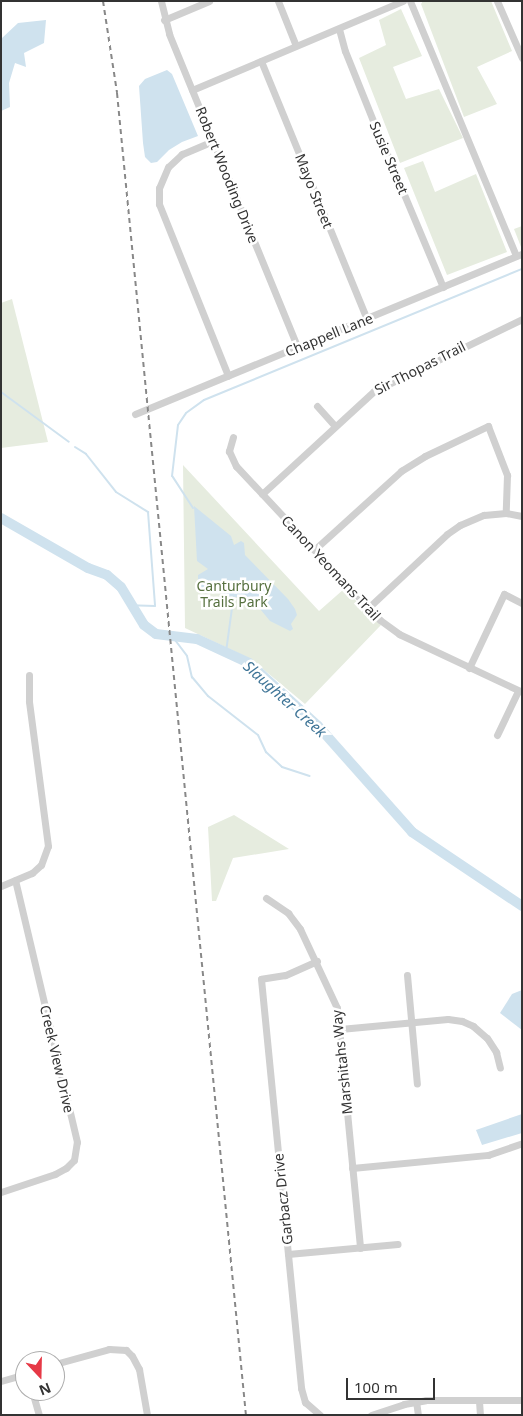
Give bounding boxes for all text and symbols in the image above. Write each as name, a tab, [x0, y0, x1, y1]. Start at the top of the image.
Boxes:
street label: Robert Wooding Drive	[192, 104, 262, 246]
street label: Susie Street	[366, 119, 412, 197]
street label: Mayo Street	[291, 151, 337, 231]
street label: Chappell Lane	[283, 310, 375, 360]
street label: Sir Thopas Trail	[372, 338, 468, 398]
street label: Canon Yeomans Trail	[278, 512, 384, 624]
park label: Canturbury Trails Park	[196, 578, 272, 610]
water label: Slaughter Creek	[240, 657, 330, 741]
street label: Creek View Drive	[36, 1003, 78, 1115]
street label: Marshitahs Way	[328, 1009, 356, 1115]
street label: Garbacz Drive	[270, 1152, 296, 1246]
north arrow	[15, 1351, 65, 1401]
scale bar	[348, 1368, 437, 1400]
text: 100 m	[354, 1377, 398, 1397]
text: N	[36, 1379, 54, 1400]

